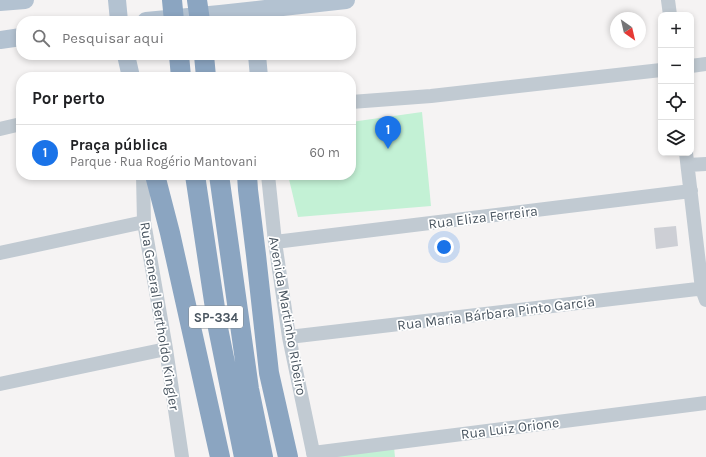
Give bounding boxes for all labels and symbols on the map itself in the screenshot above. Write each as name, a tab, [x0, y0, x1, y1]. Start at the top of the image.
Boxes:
north arrow	[610, 12, 646, 48]
pin: 1	[375, 116, 401, 149]
street label: Rua Eliza Ferreira	[427, 202, 539, 233]
street label: Rua General Bertholdo Kingler	[136, 221, 183, 412]
street label: Avenida Martinho Ribeiro	[265, 235, 310, 397]
your location	[434, 237, 454, 257]
street label: Rua Maria Bárbara Pinto Garcia	[396, 293, 596, 334]
road number: SP-334	[189, 306, 243, 328]
street label: Rua Luiz Orione	[460, 414, 560, 443]

